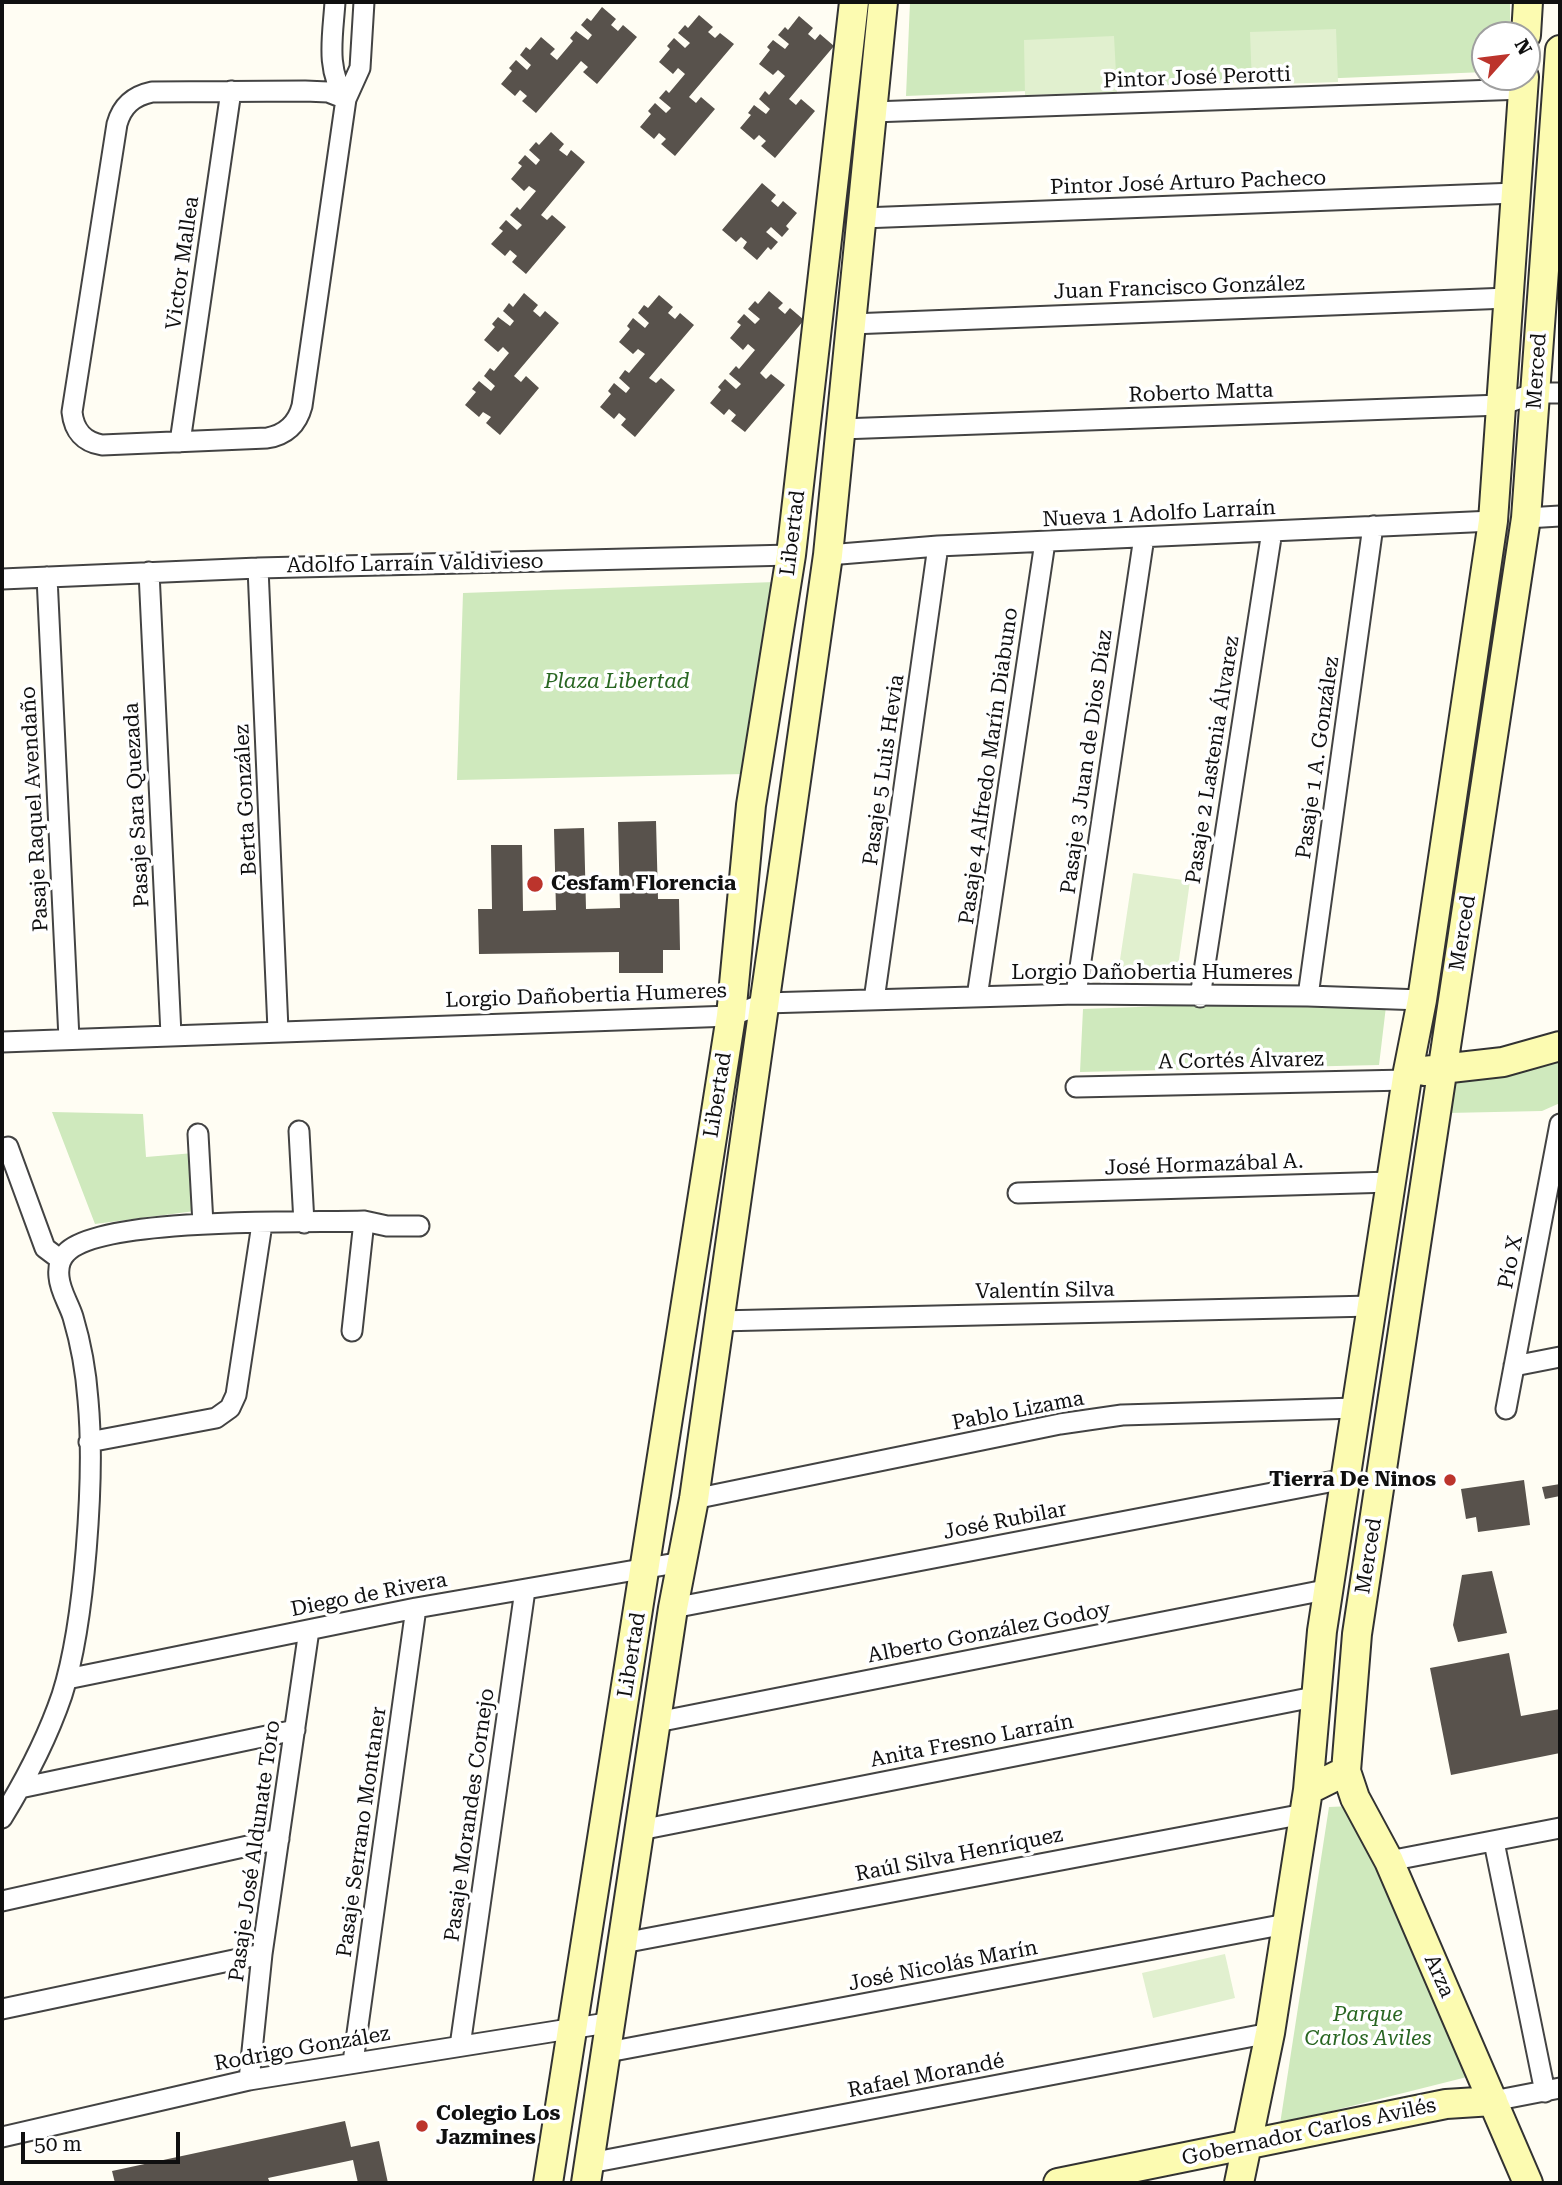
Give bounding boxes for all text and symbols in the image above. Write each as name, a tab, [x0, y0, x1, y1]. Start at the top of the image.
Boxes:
north arrow	[1471, 21, 1541, 91]
text: N	[1510, 35, 1537, 59]
street label: Pintor José Perotti	[1103, 62, 1291, 94]
street label: Pintor José Arturo Pacheco	[1049, 166, 1327, 200]
street label: Victor Mallea	[161, 195, 205, 331]
street label: Juan Francisco González	[1053, 271, 1305, 305]
street label: Merced	[1522, 332, 1552, 410]
street label: Roberto Matta	[1128, 378, 1274, 408]
street label: Libertad	[775, 489, 811, 577]
street label: Nueva 1 Adolfo Larraín	[1042, 495, 1276, 533]
street label: Adolfo Larraín Valdivieso	[286, 549, 544, 579]
street label: Pasaje 4 Alfredo Marín Diabuno	[954, 606, 1024, 926]
street label: Pasaje 3 Juan de Dios Díaz	[1056, 628, 1118, 896]
street label: Pasaje 2 Lastenia Álvarez	[1181, 634, 1245, 886]
street label: Pasaje 1 A. González	[1291, 655, 1345, 861]
park label: Plaza Libertad	[544, 669, 690, 695]
street label: Pasaje 5 Luis Hevia	[858, 673, 910, 867]
street label: Pasaje Raquel Avendaño	[16, 686, 54, 932]
street label: Pasaje Sara Quezada	[119, 702, 155, 908]
street label: Berta González	[229, 724, 263, 876]
place label: Cesfam Florencia	[551, 871, 736, 897]
marker: Cesfam Florencia	[525, 874, 545, 894]
street label: Merced	[1445, 893, 1481, 973]
street label: Lorgio Dañobertia Humeres	[1011, 960, 1293, 986]
street label: Lorgio Dañobertia Humeres	[445, 978, 727, 1014]
street label: A Cortés Álvarez	[1158, 1047, 1324, 1075]
street label: Libertad	[699, 1051, 737, 1139]
street label: José Hormazábal A.	[1104, 1149, 1304, 1181]
street label: Pío X	[1493, 1233, 1529, 1291]
street label: Valentín Silva	[975, 1277, 1115, 1305]
street label: Pablo Lizama	[950, 1386, 1086, 1436]
place label: Tierra De Ninos	[1269, 1467, 1436, 1493]
marker: Tierra De Ninos	[1442, 1472, 1458, 1488]
street label: José Rubilar	[941, 1497, 1069, 1545]
street label: Merced	[1351, 1516, 1387, 1596]
street label: Diego de Rivera	[289, 1567, 449, 1623]
street label: Alberto González Godoy	[865, 1597, 1113, 1669]
street label: Libertad	[613, 1611, 651, 1699]
street label: Pasaje Morandes Cornejo	[440, 1687, 500, 1943]
street label: Pasaje Serrano Montaner	[332, 1705, 392, 1959]
street label: Anita Fresno Larraín	[868, 1709, 1076, 1773]
street label: Pasaje José Aldunate Toro	[224, 1719, 286, 1983]
street label: Raúl Silva Henríquez	[853, 1823, 1065, 1887]
street label: José Nicolás Marín	[846, 1935, 1040, 1997]
street label: Arza	[1418, 1951, 1460, 2001]
park label: Parque Carlos Aviles	[1304, 2002, 1432, 2052]
street label: Rodrigo González	[212, 2021, 392, 2077]
street label: Rafael Morandé	[846, 2048, 1006, 2104]
street label: Gobernador Carlos Avilés	[1180, 2093, 1438, 2171]
place label: Colegio Los Jazmines	[436, 2101, 560, 2151]
scale bar	[24, 2118, 184, 2162]
marker: Colegio Los Jazmines	[414, 2118, 430, 2134]
text: 50 m	[34, 2132, 82, 2156]

